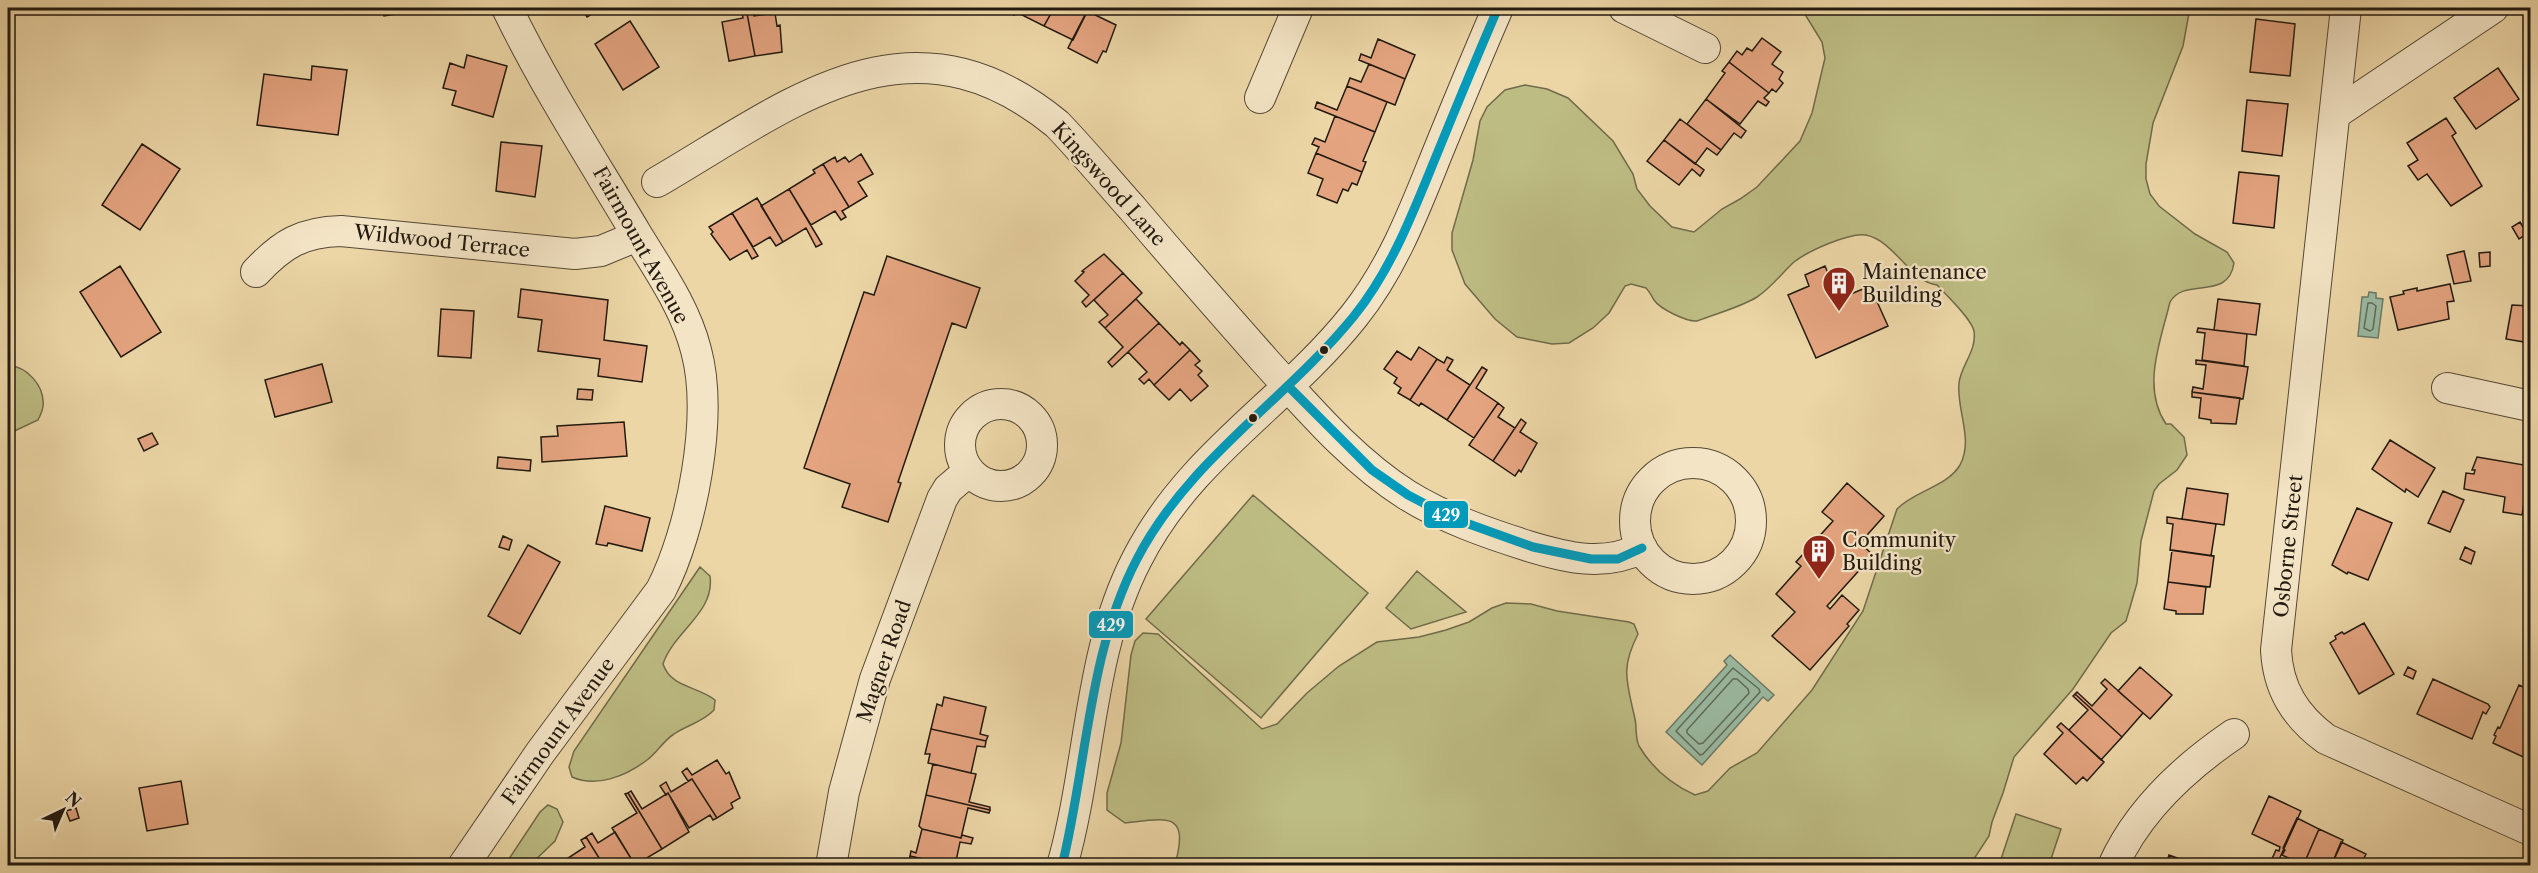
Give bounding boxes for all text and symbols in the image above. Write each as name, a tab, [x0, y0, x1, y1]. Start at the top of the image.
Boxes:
street label: Kingswood Lane	[1047, 117, 1171, 251]
street label: Fairmount Avenue	[588, 162, 694, 328]
street label: Wildwood Terrace	[352, 220, 531, 262]
place label: Maintenance Building	[1862, 260, 1987, 307]
building icon: Maintenance Building	[1821, 265, 1857, 312]
unlabelled marker	[1318, 344, 1330, 356]
unlabelled marker	[1247, 412, 1259, 424]
street label: Osborne Street	[2269, 473, 2307, 619]
line badge: 429	[1423, 500, 1469, 529]
text: 429	[1432, 505, 1460, 525]
place label: Community Building	[1842, 528, 1957, 575]
building icon: Community Building	[1801, 533, 1837, 580]
street label: Magner Road	[852, 597, 916, 725]
line badge: 429	[1088, 610, 1134, 639]
text: 429	[1097, 615, 1125, 635]
street label: Fairmount Avenue	[497, 653, 619, 809]
north arrow	[33, 780, 93, 840]
text: N	[61, 787, 85, 811]

